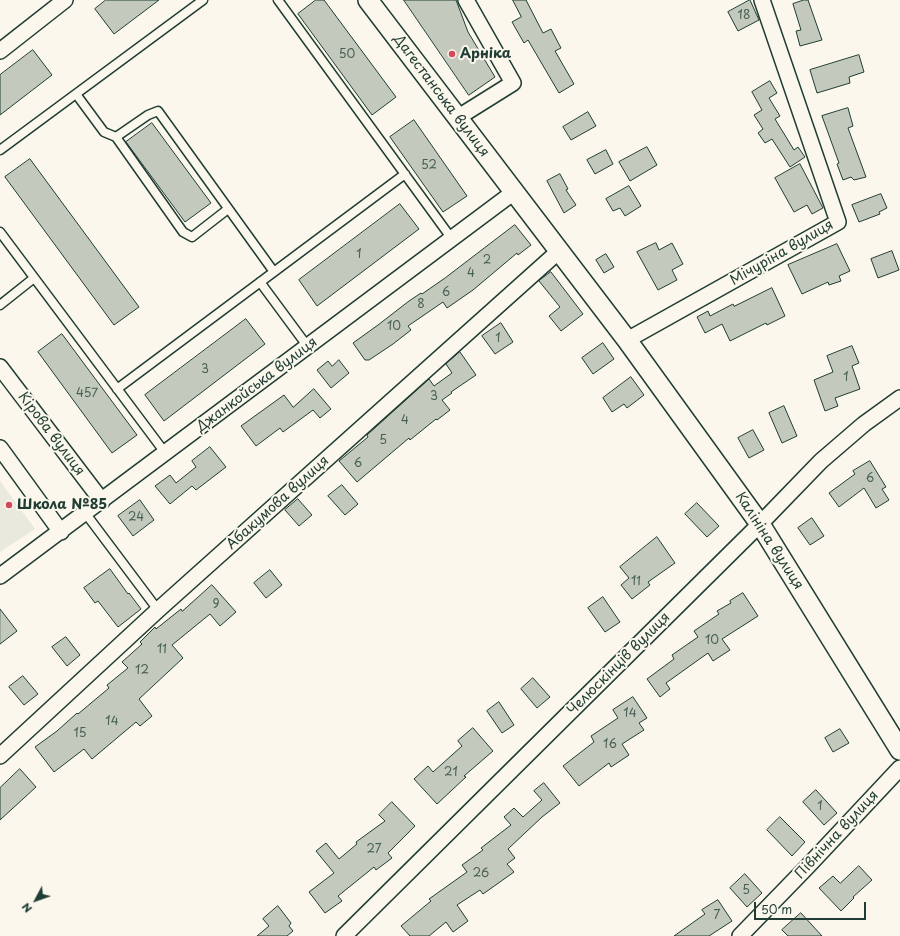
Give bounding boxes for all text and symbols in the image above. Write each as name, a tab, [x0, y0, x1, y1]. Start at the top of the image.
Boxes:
house number: 18	[738, 9, 750, 23]
street label: Дагестанська вулиця	[389, 31, 493, 161]
place label: Арніка	[460, 46, 511, 62]
house number: 50	[339, 48, 355, 62]
marker: Арніка	[447, 49, 457, 59]
house number: 52	[421, 159, 437, 173]
street label: Мічуріна вулиця	[727, 217, 837, 289]
house number: 1	[356, 248, 362, 262]
house number: 2	[483, 254, 491, 268]
house number: 4	[467, 267, 475, 281]
house number: 6	[442, 286, 450, 300]
house number: 8	[417, 298, 425, 312]
house number: 10	[387, 320, 401, 334]
house number: 1	[495, 332, 501, 346]
street label: Джанкойська вулиця	[193, 334, 321, 436]
house number: 3	[201, 363, 209, 377]
house number: 1	[843, 371, 849, 385]
house number: 457	[76, 387, 98, 401]
street label: Кірова вулиця	[14, 389, 88, 479]
house number: 3	[430, 390, 438, 404]
house number: 4	[401, 414, 409, 428]
house number: 5	[379, 434, 387, 448]
street label: Абакумова вулиця	[223, 453, 333, 553]
house number: 6	[354, 457, 362, 471]
house number: 6	[866, 472, 874, 486]
street label: Калініна вулиця	[731, 489, 807, 593]
place label: Школа №85	[17, 497, 107, 513]
marker: Школа №85	[4, 500, 14, 510]
house number: 24	[128, 511, 144, 525]
house number: 11	[631, 575, 641, 589]
house number: 9	[212, 598, 220, 612]
street label: Челюскінців вулиця	[564, 609, 674, 719]
house number: 10	[705, 634, 719, 648]
house number: 11	[157, 643, 167, 657]
house number: 12	[135, 664, 149, 678]
house number: 14	[623, 707, 637, 721]
house number: 14	[105, 715, 119, 729]
house number: 15	[73, 727, 87, 741]
house number: 16	[603, 738, 617, 752]
house number: 21	[444, 766, 458, 780]
street label: Північна вулиця	[792, 787, 882, 883]
house number: 1	[817, 800, 823, 814]
house number: 27	[367, 843, 381, 857]
house number: 26	[473, 867, 489, 881]
north arrow	[16, 880, 56, 920]
house number: 5	[742, 884, 750, 898]
scale bar	[756, 894, 868, 920]
text: N	[17, 899, 36, 917]
text: 50 m	[761, 900, 792, 918]
house number: 7	[714, 909, 720, 923]

